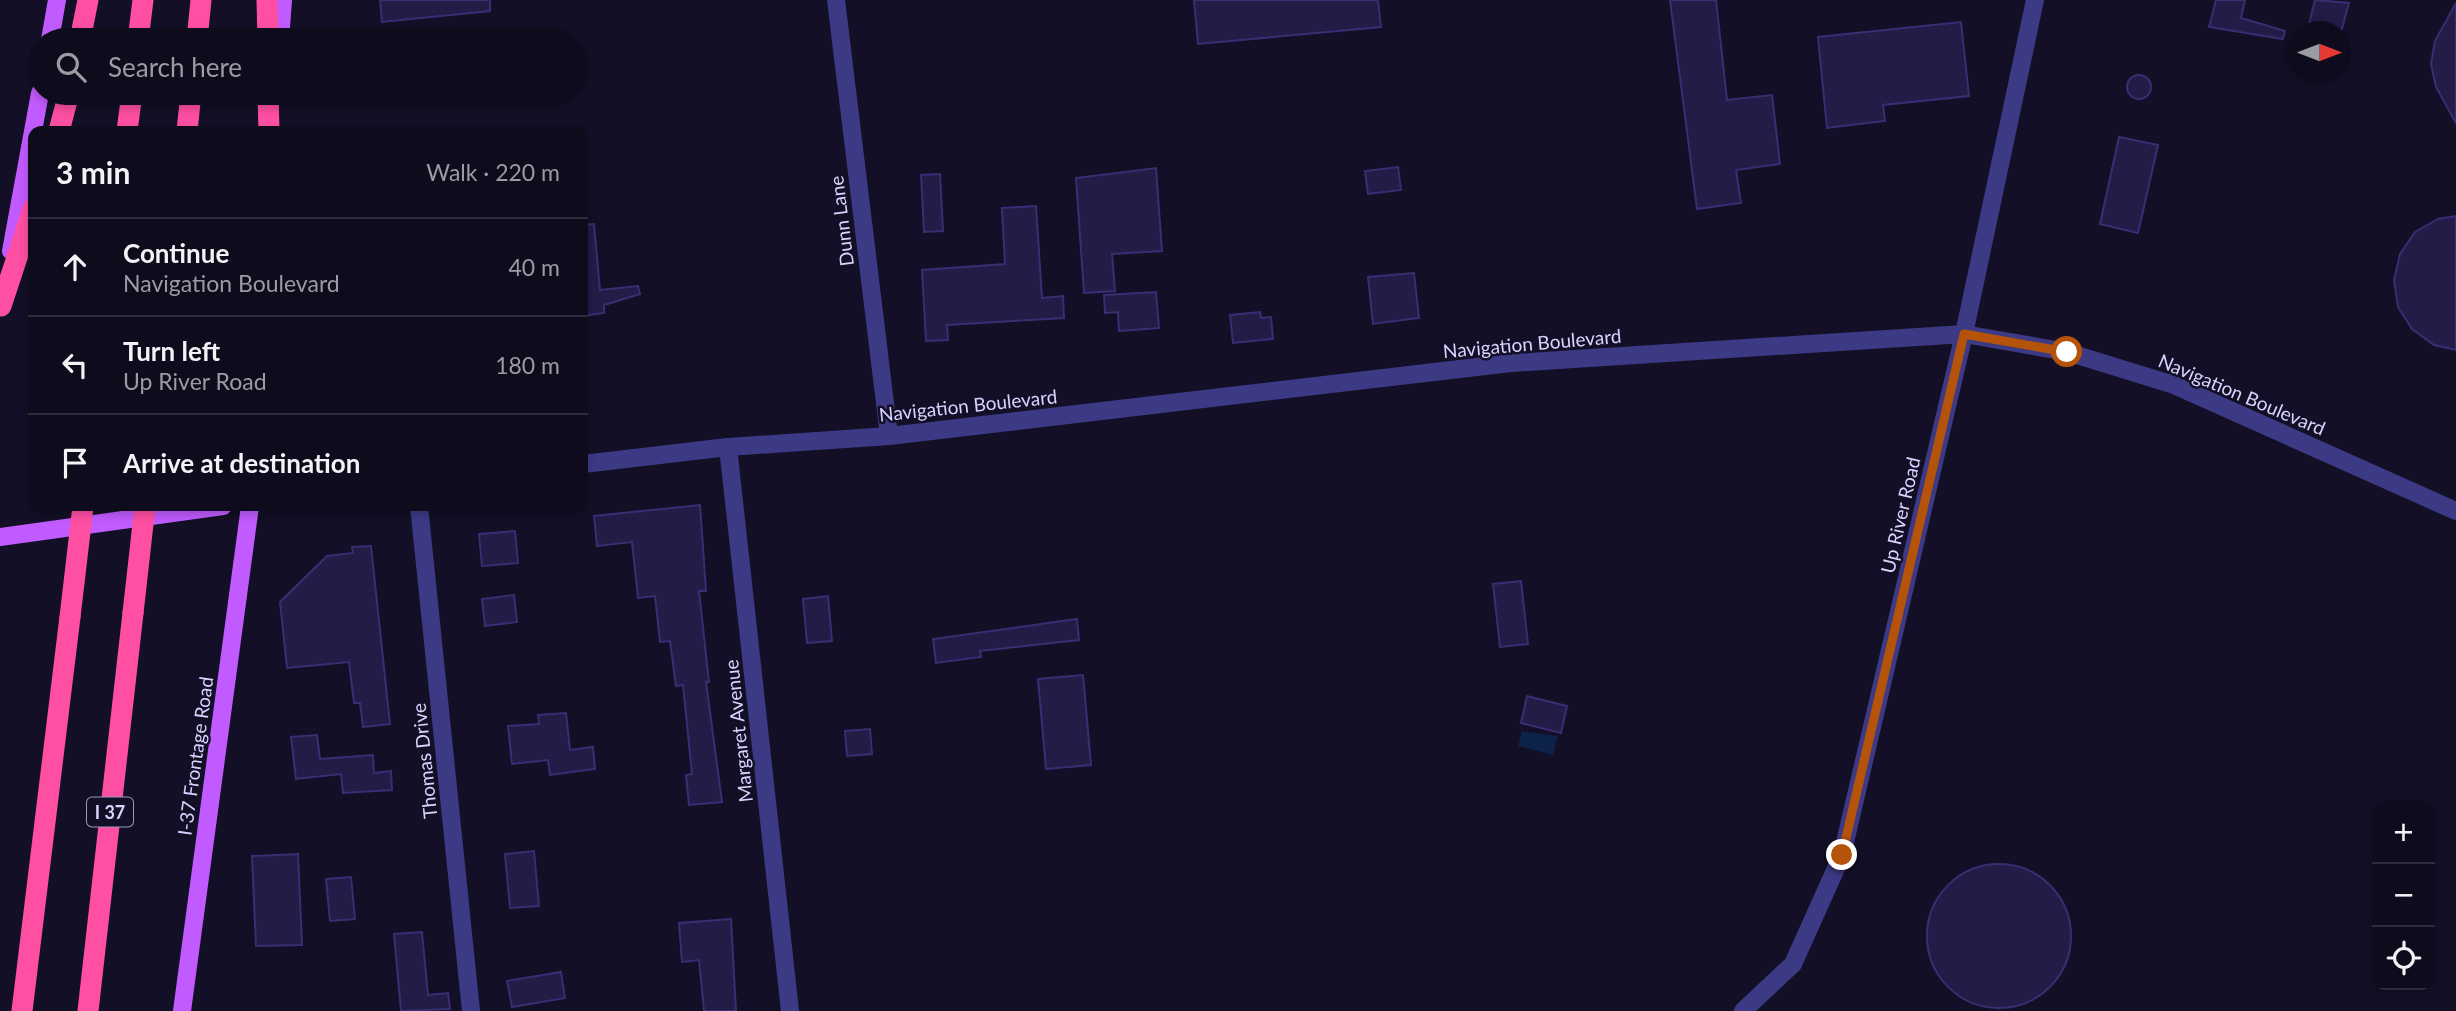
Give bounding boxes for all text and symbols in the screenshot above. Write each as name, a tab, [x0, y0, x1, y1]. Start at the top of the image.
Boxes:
north arrow	[2288, 21, 2351, 84]
search box	[28, 28, 588, 105]
icon: search	[52, 48, 90, 86]
text: Search here	[108, 51, 242, 83]
text: 3 min	[56, 154, 130, 190]
text: Walk · 220 m	[426, 158, 560, 186]
street label: Dunn Lane	[824, 175, 858, 267]
text: Continue	[123, 237, 229, 269]
icon: ahead	[56, 248, 94, 286]
text: 40 m	[509, 253, 560, 281]
text: Navigation Boulevard	[123, 269, 340, 297]
street label: Navigation Boulevard	[1442, 324, 1622, 362]
text: Turn left	[123, 335, 220, 367]
route start	[2051, 336, 2082, 367]
icon: left	[56, 346, 94, 384]
street label: Navigation Boulevard	[2155, 348, 2329, 440]
text: 180 m	[495, 351, 560, 379]
text: Up River Road	[123, 367, 267, 395]
street label: Navigation Boulevard	[878, 384, 1058, 426]
icon: arrive	[56, 444, 94, 482]
text: Arrive at destination	[123, 447, 360, 479]
street label: Up River Road	[1875, 455, 1925, 575]
street label: Margaret Avenue	[719, 659, 757, 803]
street label: I-37 Frontage Road	[172, 675, 218, 837]
street label: Thomas Drive	[407, 702, 441, 820]
road number: I 37	[87, 798, 133, 826]
map controls	[2372, 801, 2435, 990]
button: +	[2372, 801, 2435, 864]
route end	[1826, 839, 1857, 870]
button: −	[2372, 864, 2435, 927]
button: locate	[2372, 927, 2435, 990]

